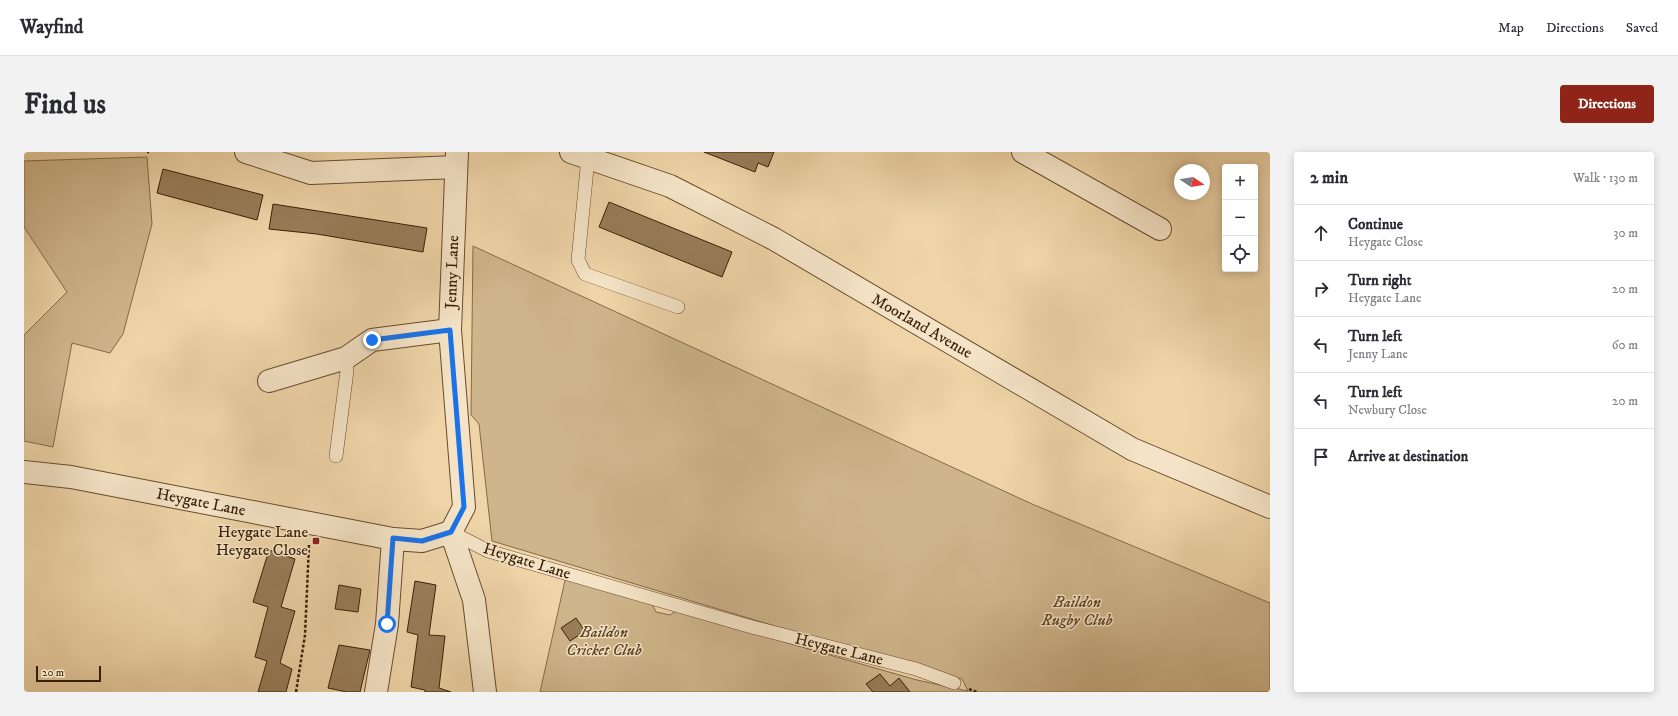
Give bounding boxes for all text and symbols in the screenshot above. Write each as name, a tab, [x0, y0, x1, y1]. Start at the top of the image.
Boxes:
text: Wayfind	[20, 16, 83, 39]
text: Map	[1498, 19, 1524, 37]
text: Directions	[1546, 19, 1604, 37]
text: Saved	[1626, 19, 1658, 37]
button: Directions	[1560, 85, 1654, 123]
text: Find us	[24, 87, 106, 122]
north arrow	[1174, 164, 1210, 200]
map controls	[1222, 164, 1258, 272]
button: +	[1222, 164, 1258, 200]
text: 2 min	[1310, 167, 1348, 189]
text: Walk · 130 m	[1573, 170, 1638, 186]
button: −	[1222, 200, 1258, 236]
text: Continue	[1348, 215, 1403, 234]
icon: ahead	[1310, 222, 1332, 244]
text: 30 m	[1614, 225, 1638, 241]
text: Heygate Close	[1348, 234, 1423, 250]
street label: Jenny Lane	[441, 235, 463, 311]
button: locate	[1222, 236, 1258, 272]
text: Turn right	[1348, 271, 1411, 290]
icon: right	[1310, 278, 1332, 300]
text: 20 m	[1612, 281, 1638, 297]
street label: Moorland Avenue	[868, 289, 976, 363]
text: Heygate Lane	[1348, 290, 1421, 306]
text: Turn left	[1348, 327, 1402, 346]
route end	[363, 331, 381, 349]
icon: left	[1310, 334, 1332, 356]
text: 60 m	[1612, 337, 1638, 353]
text: Jenny Lane	[1348, 346, 1408, 362]
text: Turn left	[1348, 383, 1402, 402]
icon: left	[1310, 390, 1332, 412]
text: 20 m	[1612, 393, 1638, 409]
text: Newbury Close	[1348, 402, 1427, 418]
icon: arrive	[1310, 446, 1332, 468]
text: Arrive at destination	[1348, 447, 1468, 466]
street label: Heygate Lane	[155, 484, 248, 521]
place label: Heygate Lane Heygate Close	[216, 522, 308, 560]
marker: Heygate Lane Heygate Close	[311, 536, 321, 546]
street label: Heygate Lane	[481, 538, 574, 584]
park label: Baildon Rugby Club	[1041, 592, 1113, 630]
route start	[378, 615, 396, 633]
park label: Baildon Cricket Club	[566, 622, 642, 660]
street label: Heygate Lane	[793, 628, 886, 670]
scale bar	[36, 664, 101, 683]
text: 20 m	[42, 666, 64, 680]

